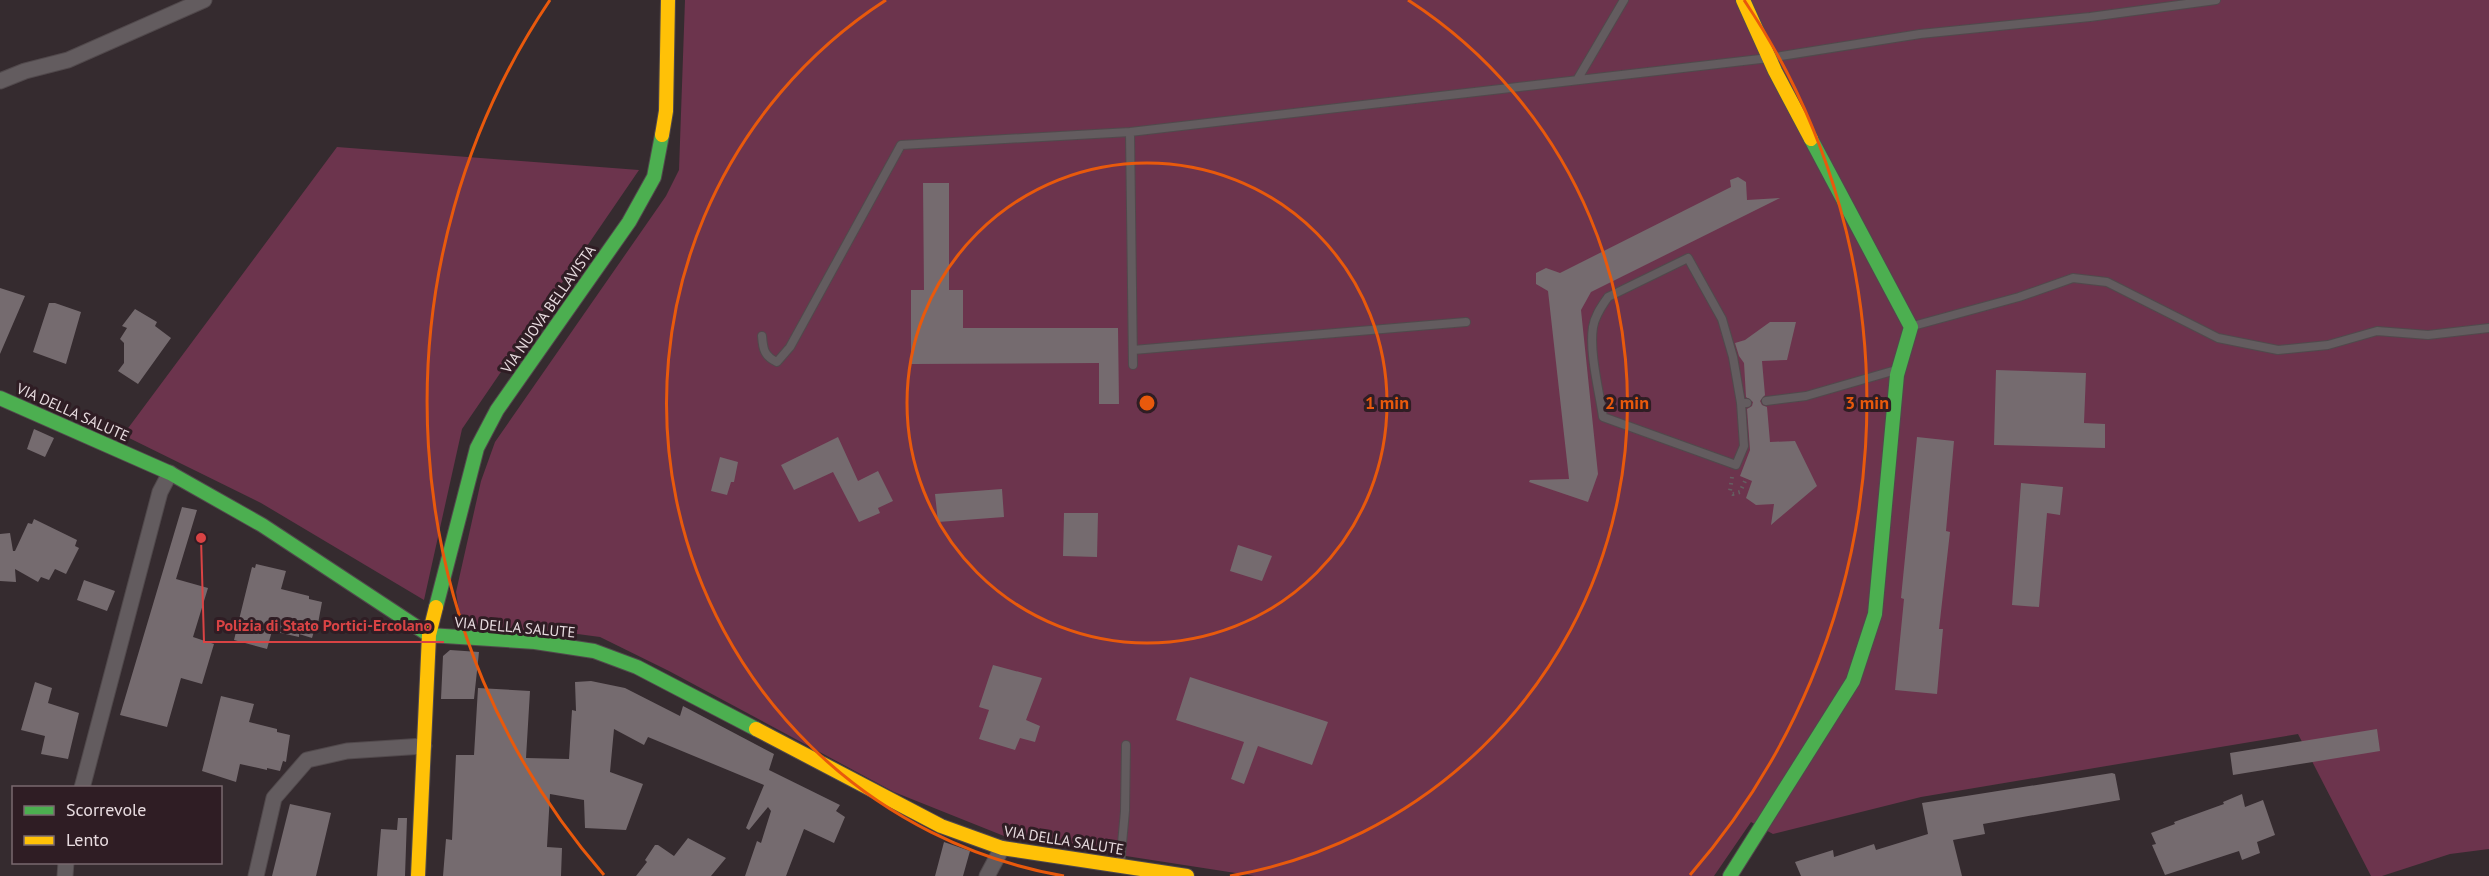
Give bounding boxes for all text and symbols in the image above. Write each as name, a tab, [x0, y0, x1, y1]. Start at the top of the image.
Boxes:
street label: VIA NUOVA BELLAVISTA	[496, 241, 600, 378]
street label: VIA DELLA SALUTE	[13, 378, 132, 445]
text: 1 min	[1365, 391, 1409, 414]
text: 2 min	[1605, 391, 1649, 414]
text: 3 min	[1845, 391, 1889, 414]
centre of rings	[1137, 393, 1157, 413]
callout: Polizia di Stato Portici-Ercolano	[204, 608, 444, 642]
street label: VIA DELLA SALUTE	[453, 612, 576, 642]
text: Polizia di Stato Portici-Ercolano	[216, 615, 433, 635]
legend	[12, 786, 222, 864]
text: Scorrevole	[66, 798, 146, 821]
street label: VIA DELLA SALUTE	[1002, 821, 1125, 859]
text: Lento	[66, 828, 109, 851]

